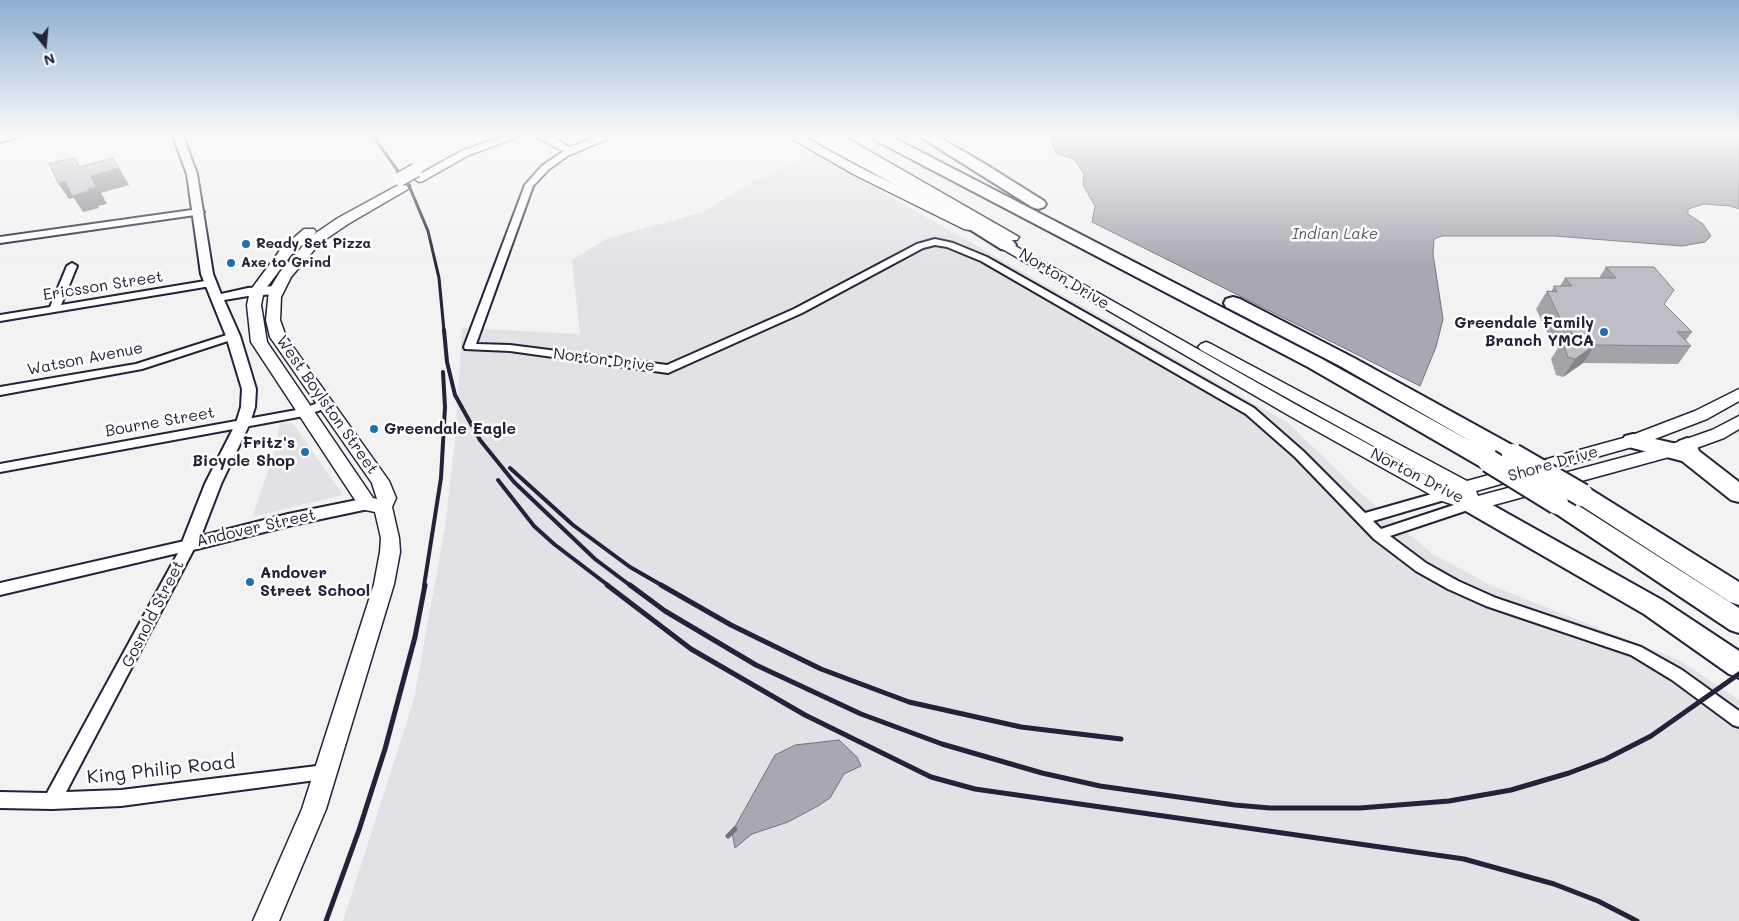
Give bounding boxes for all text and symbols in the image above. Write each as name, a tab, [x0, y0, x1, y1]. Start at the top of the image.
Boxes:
north arrow	[20, 20, 70, 70]
text: N	[42, 49, 57, 70]
water label: Indian Lake	[1292, 225, 1378, 243]
place label: Ready Set Pizza	[256, 236, 371, 252]
marker: Ready Set Pizza	[240, 238, 252, 250]
street label: Norton Drive	[1015, 244, 1113, 314]
place label: Axe to Grind	[241, 255, 331, 271]
marker: Axe to Grind	[225, 257, 237, 269]
street label: Ericsson Street	[42, 267, 164, 305]
place label: Greendale Family Branch YMCA	[1454, 313, 1594, 351]
marker: Greendale Family Branch YMCA	[1598, 326, 1610, 338]
street label: West Boylston Street	[272, 332, 382, 478]
street label: Watson Avenue	[25, 338, 145, 380]
street label: Norton Drive	[552, 344, 656, 376]
street label: Bourne Street	[104, 403, 216, 441]
place label: Greendale Eagle	[384, 419, 516, 439]
marker: Greendale Eagle	[368, 423, 380, 435]
place label: Fritz's Bicycle Shop	[192, 433, 295, 471]
street label: Shore Drive	[1506, 442, 1600, 486]
street label: Norton Drive	[1367, 444, 1467, 508]
marker: Fritz's Bicycle Shop	[299, 446, 311, 458]
street label: Andover Street	[194, 505, 318, 551]
street label: Gosnold Street	[118, 557, 188, 671]
place label: Andover Street School	[260, 563, 370, 601]
marker: Andover Street School	[244, 576, 256, 588]
street label: King Philip Road	[86, 751, 236, 789]

